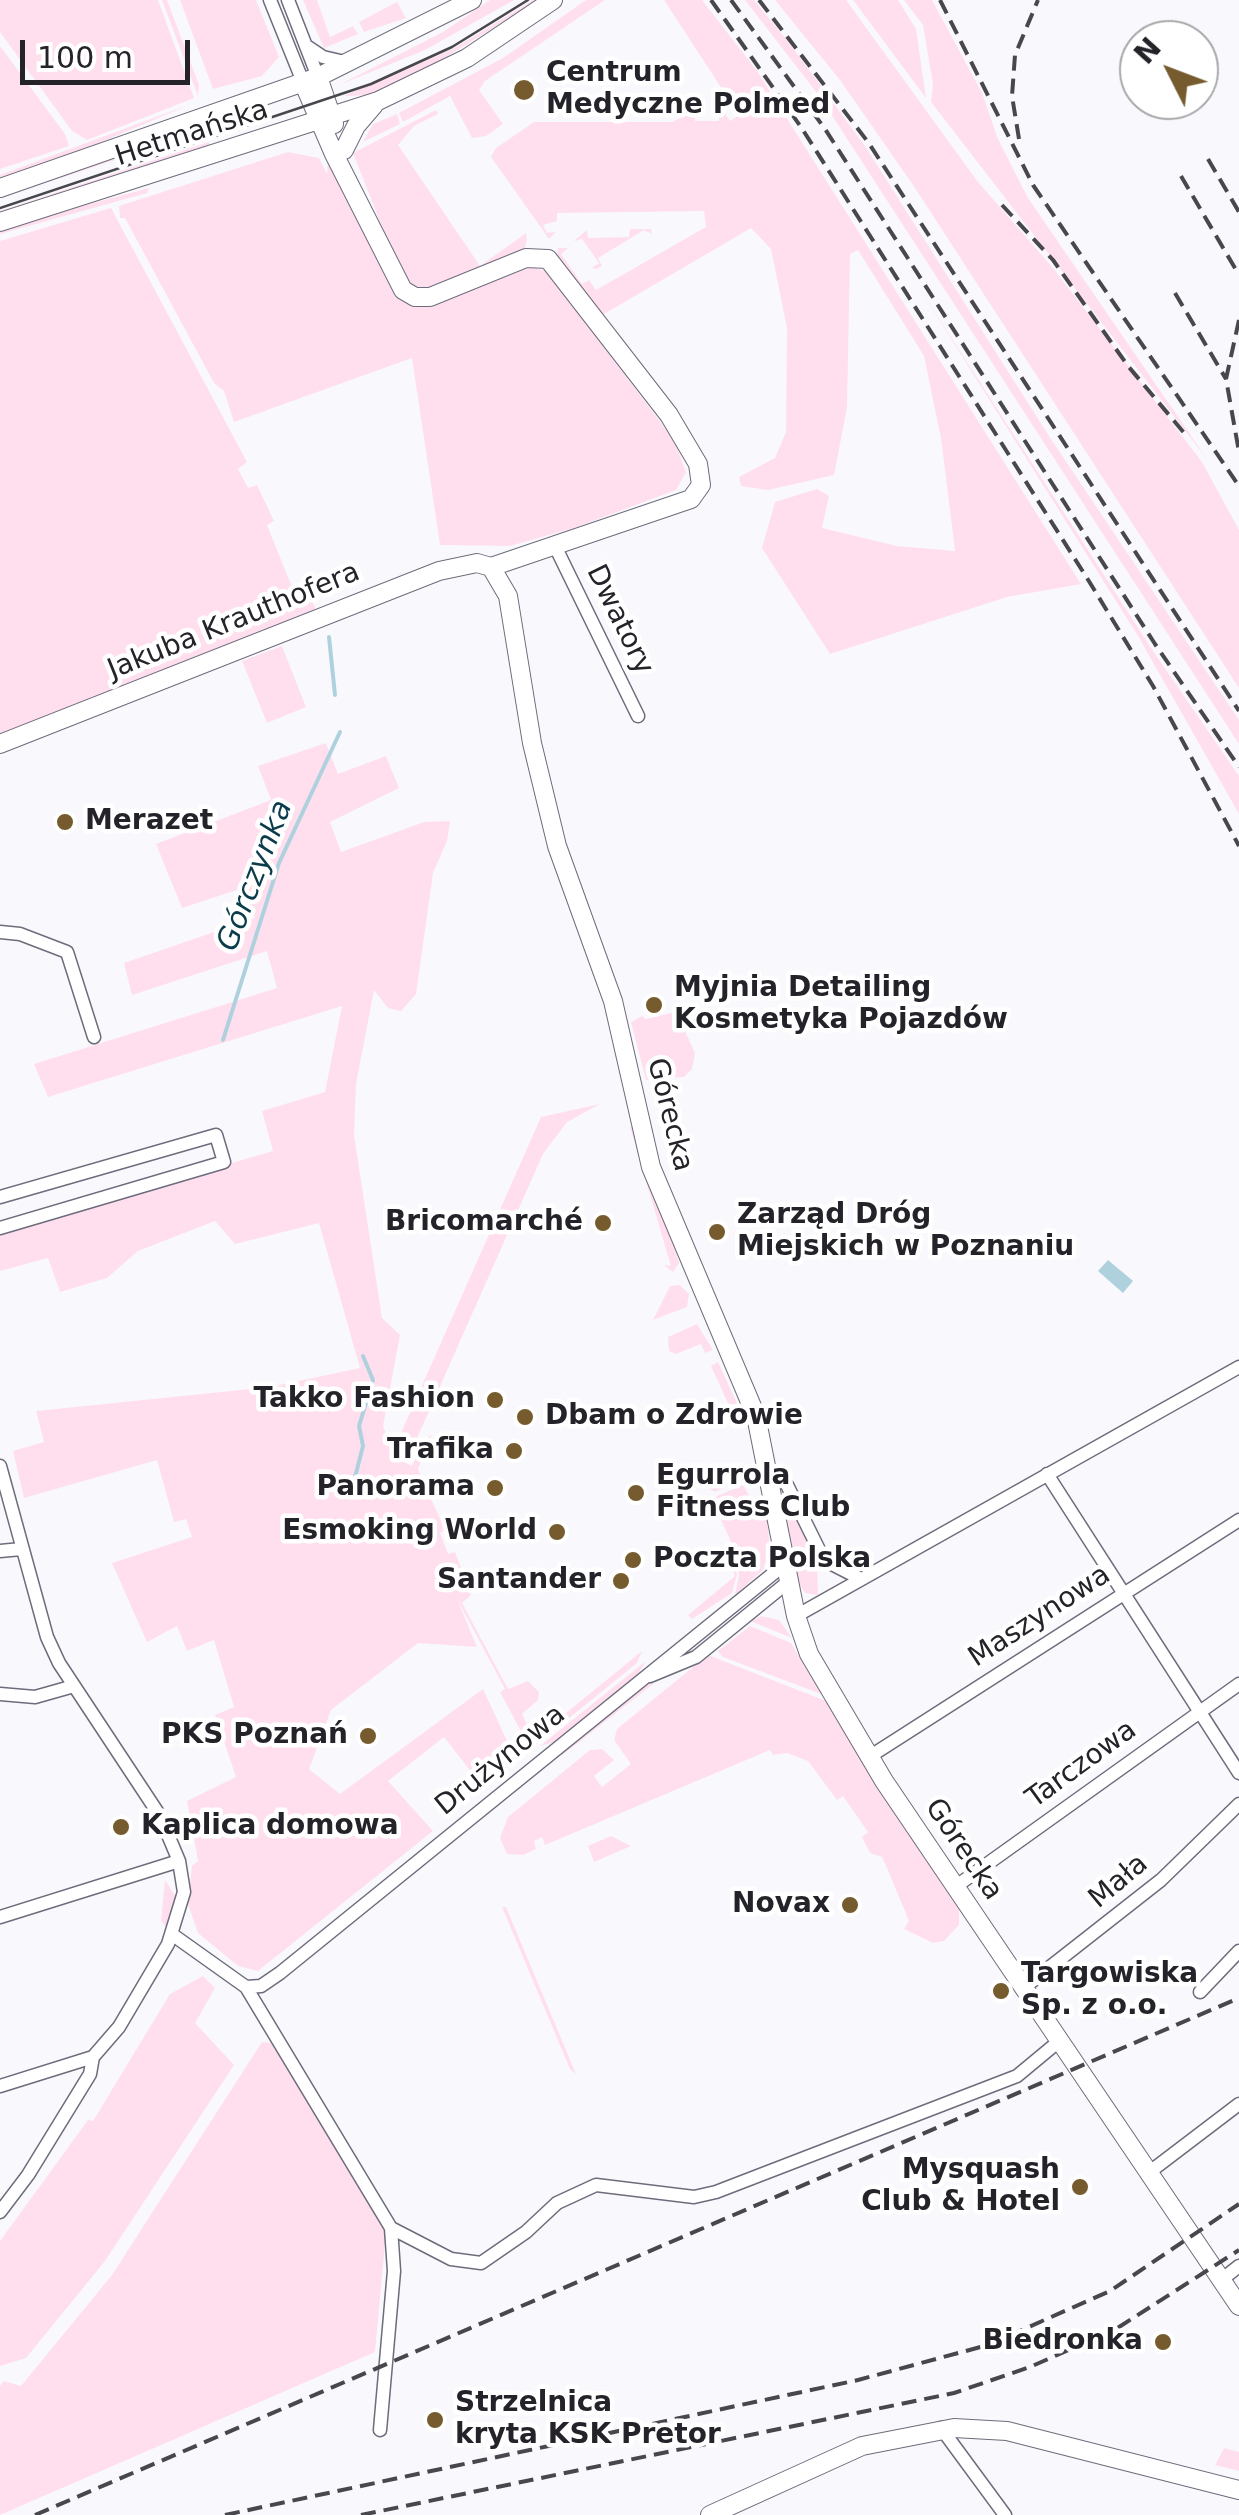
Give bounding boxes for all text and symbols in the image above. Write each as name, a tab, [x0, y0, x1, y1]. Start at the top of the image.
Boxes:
scale bar	[25, 20, 195, 82]
north arrow	[1119, 20, 1219, 120]
text: N	[1128, 31, 1168, 71]
text: 100 m	[37, 40, 133, 75]
place label: Centrum Medyczne Polmed	[546, 57, 830, 123]
marker: Centrum Medyczne Polmed	[511, 77, 537, 103]
street label: Hetmańska	[111, 93, 273, 175]
street label: Jakuba Krauthofera	[103, 556, 365, 688]
street label: Dwatory	[578, 560, 660, 680]
water label: Górczynka	[211, 795, 301, 957]
place label: Merazet	[85, 805, 213, 839]
marker: Merazet	[54, 811, 76, 833]
place label: Myjnia Detailing Kosmetyka Pojazdów	[674, 972, 1008, 1038]
marker: Myjnia Detailing Kosmetyka Pojazdów	[643, 994, 665, 1016]
street label: Górecka	[639, 1055, 699, 1175]
place label: Zarząd Dróg Miejskich w Poznaniu	[737, 1199, 1074, 1265]
place label: Bricomarché	[385, 1206, 583, 1240]
marker: Bricomarché	[592, 1212, 614, 1234]
marker: Zarząd Dróg Miejskich w Poznaniu	[706, 1221, 728, 1243]
place label: Takko Fashion	[253, 1383, 475, 1417]
marker: Takko Fashion	[484, 1389, 506, 1411]
place label: Dbam o Zdrowie	[545, 1400, 803, 1434]
marker: Dbam o Zdrowie	[514, 1406, 536, 1428]
place label: Trafika	[387, 1434, 494, 1468]
marker: Trafika	[503, 1440, 525, 1462]
place label: Egurrola Fitness Club	[656, 1460, 850, 1526]
place label: Panorama	[316, 1471, 475, 1505]
marker: Panorama	[484, 1477, 506, 1499]
marker: Egurrola Fitness Club	[625, 1482, 647, 1504]
place label: Esmoking World	[282, 1515, 537, 1549]
marker: Esmoking World	[546, 1521, 568, 1543]
place label: Poczta Polska	[653, 1543, 871, 1577]
marker: Poczta Polska	[622, 1549, 644, 1571]
street label: Maszynowa	[963, 1559, 1117, 1675]
place label: Santander	[437, 1564, 601, 1598]
marker: Santander	[610, 1570, 632, 1592]
street label: Drużynowa	[429, 1699, 573, 1823]
street label: Tarczowa	[1020, 1714, 1144, 1816]
place label: PKS Poznań	[161, 1719, 348, 1753]
marker: PKS Poznań	[357, 1725, 379, 1747]
street label: Górecka	[917, 1793, 1009, 1907]
place label: Kaplica domowa	[141, 1810, 399, 1844]
marker: Kaplica domowa	[110, 1816, 132, 1838]
street label: Mała	[1083, 1848, 1155, 1916]
place label: Novax	[732, 1888, 830, 1922]
marker: Novax	[839, 1894, 861, 1916]
place label: Targowiska Sp. z o.o.	[1021, 1958, 1198, 2024]
marker: Targowiska Sp. z o.o.	[990, 1980, 1012, 2002]
place label: Mysquash Club & Hotel	[861, 2154, 1060, 2220]
marker: Mysquash Club & Hotel	[1069, 2176, 1091, 2198]
place label: Biedronka	[983, 2325, 1143, 2359]
marker: Biedronka	[1152, 2331, 1174, 2353]
place label: Strzelnica kryta KSK Pretor	[455, 2387, 721, 2453]
marker: Strzelnica kryta KSK Pretor	[424, 2409, 446, 2431]

